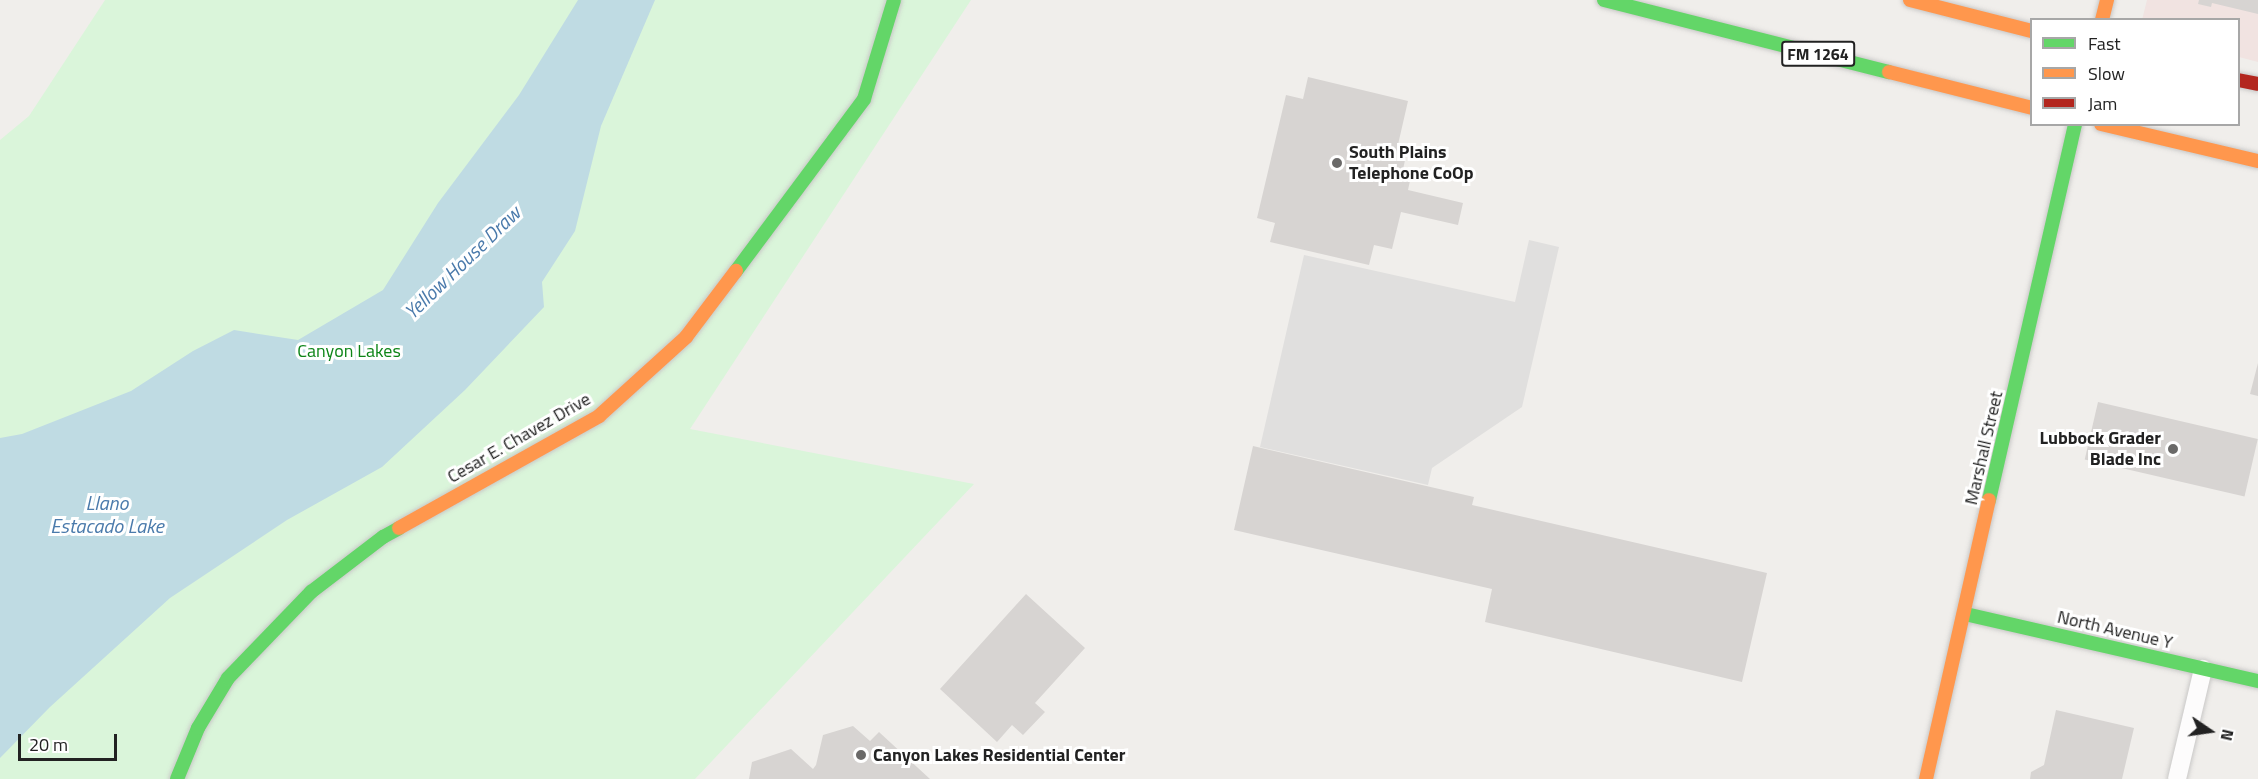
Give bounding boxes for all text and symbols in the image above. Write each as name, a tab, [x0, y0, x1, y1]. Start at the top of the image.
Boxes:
legend	[2030, 18, 2240, 126]
text: Fast	[2088, 30, 2121, 57]
road number: FM 1264	[1780, 41, 1856, 67]
text: Slow	[2088, 60, 2125, 87]
text: Jam	[2088, 90, 2117, 117]
place label: South Plains Telephone CoOp	[1349, 142, 1474, 184]
marker: South Plains Telephone CoOp	[1330, 156, 1344, 170]
water label: Yellow House Draw	[399, 200, 525, 324]
park label: Canyon Lakes	[297, 340, 401, 362]
street label: Cesar E. Chavez Drive	[444, 388, 594, 488]
street label: Marshall Street	[1960, 389, 2008, 507]
place label: Lubbock Grader Blade Inc	[2039, 428, 2161, 470]
marker: Lubbock Grader Blade Inc	[2166, 442, 2180, 456]
water label: Llano Estacado Lake	[50, 490, 164, 537]
street label: North Avenue Y	[2055, 606, 2175, 654]
north arrow	[2180, 701, 2240, 761]
scale bar	[21, 722, 120, 760]
text: N	[2215, 727, 2240, 743]
text: 20 m	[29, 731, 68, 758]
place label: Canyon Lakes Residential Center	[873, 744, 1125, 766]
marker: Canyon Lakes Residential Center	[854, 748, 868, 762]

